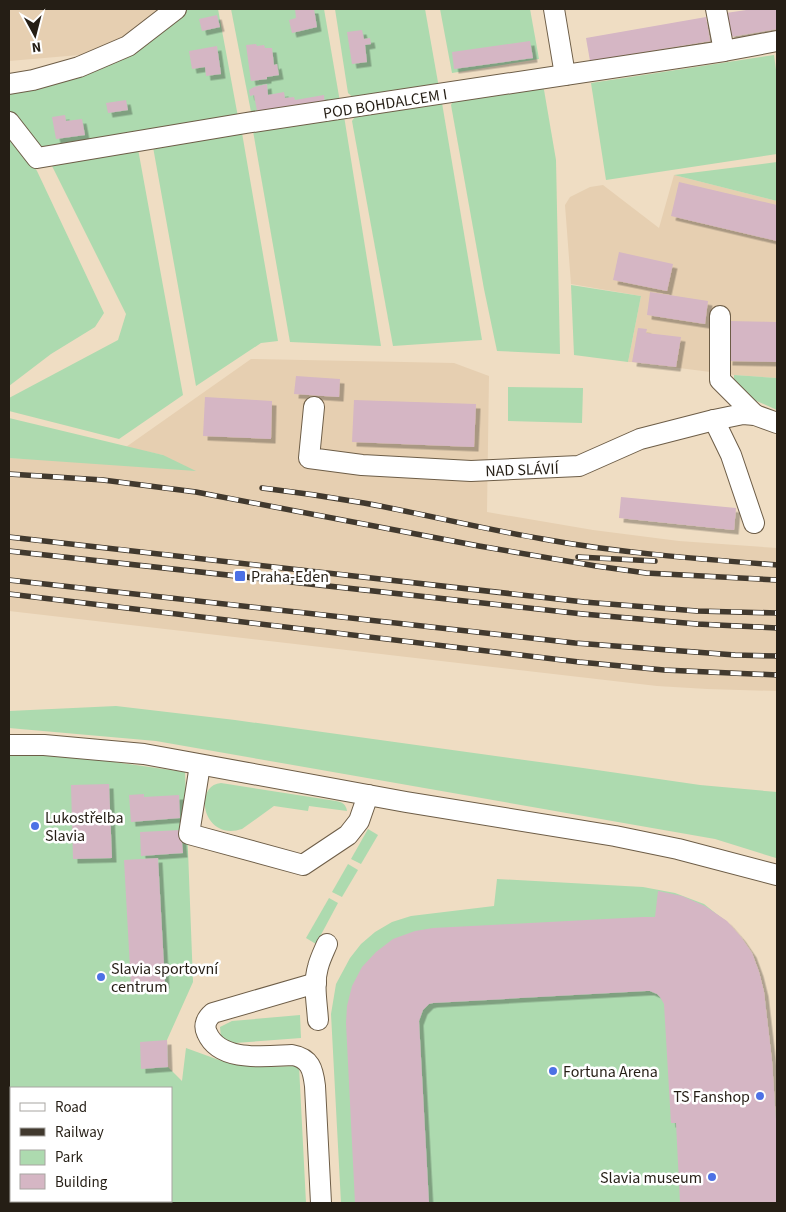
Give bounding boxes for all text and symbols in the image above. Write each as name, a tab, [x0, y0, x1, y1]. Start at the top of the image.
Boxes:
north arrow	[10, 10, 60, 60]
text: N	[31, 36, 42, 57]
street label: POD BOHDALCEM I	[321, 83, 449, 125]
street label: NAD SLÁVIÍ	[485, 458, 560, 482]
place label: Praha-Eden	[251, 566, 329, 588]
marker: Praha-Eden	[233, 569, 247, 583]
place label: Lukostřelba Slavia	[45, 807, 123, 847]
marker: Lukostřelba Slavia	[29, 820, 41, 832]
place label: Slavia sportovní centrum	[111, 958, 219, 998]
marker: Slavia sportovní centrum	[95, 971, 107, 983]
place label: Fortuna Arena	[563, 1061, 658, 1083]
marker: Fortuna Arena	[547, 1065, 559, 1077]
place label: TS Fanshop	[673, 1086, 750, 1108]
legend	[10, 1087, 172, 1202]
marker: TS Fanshop	[754, 1090, 766, 1102]
text: Road	[55, 1097, 87, 1118]
text: Railway	[55, 1122, 104, 1143]
text: Park	[55, 1147, 84, 1168]
place label: Slavia museum	[600, 1167, 702, 1189]
marker: Slavia museum	[706, 1171, 718, 1183]
text: Building	[55, 1172, 108, 1193]

